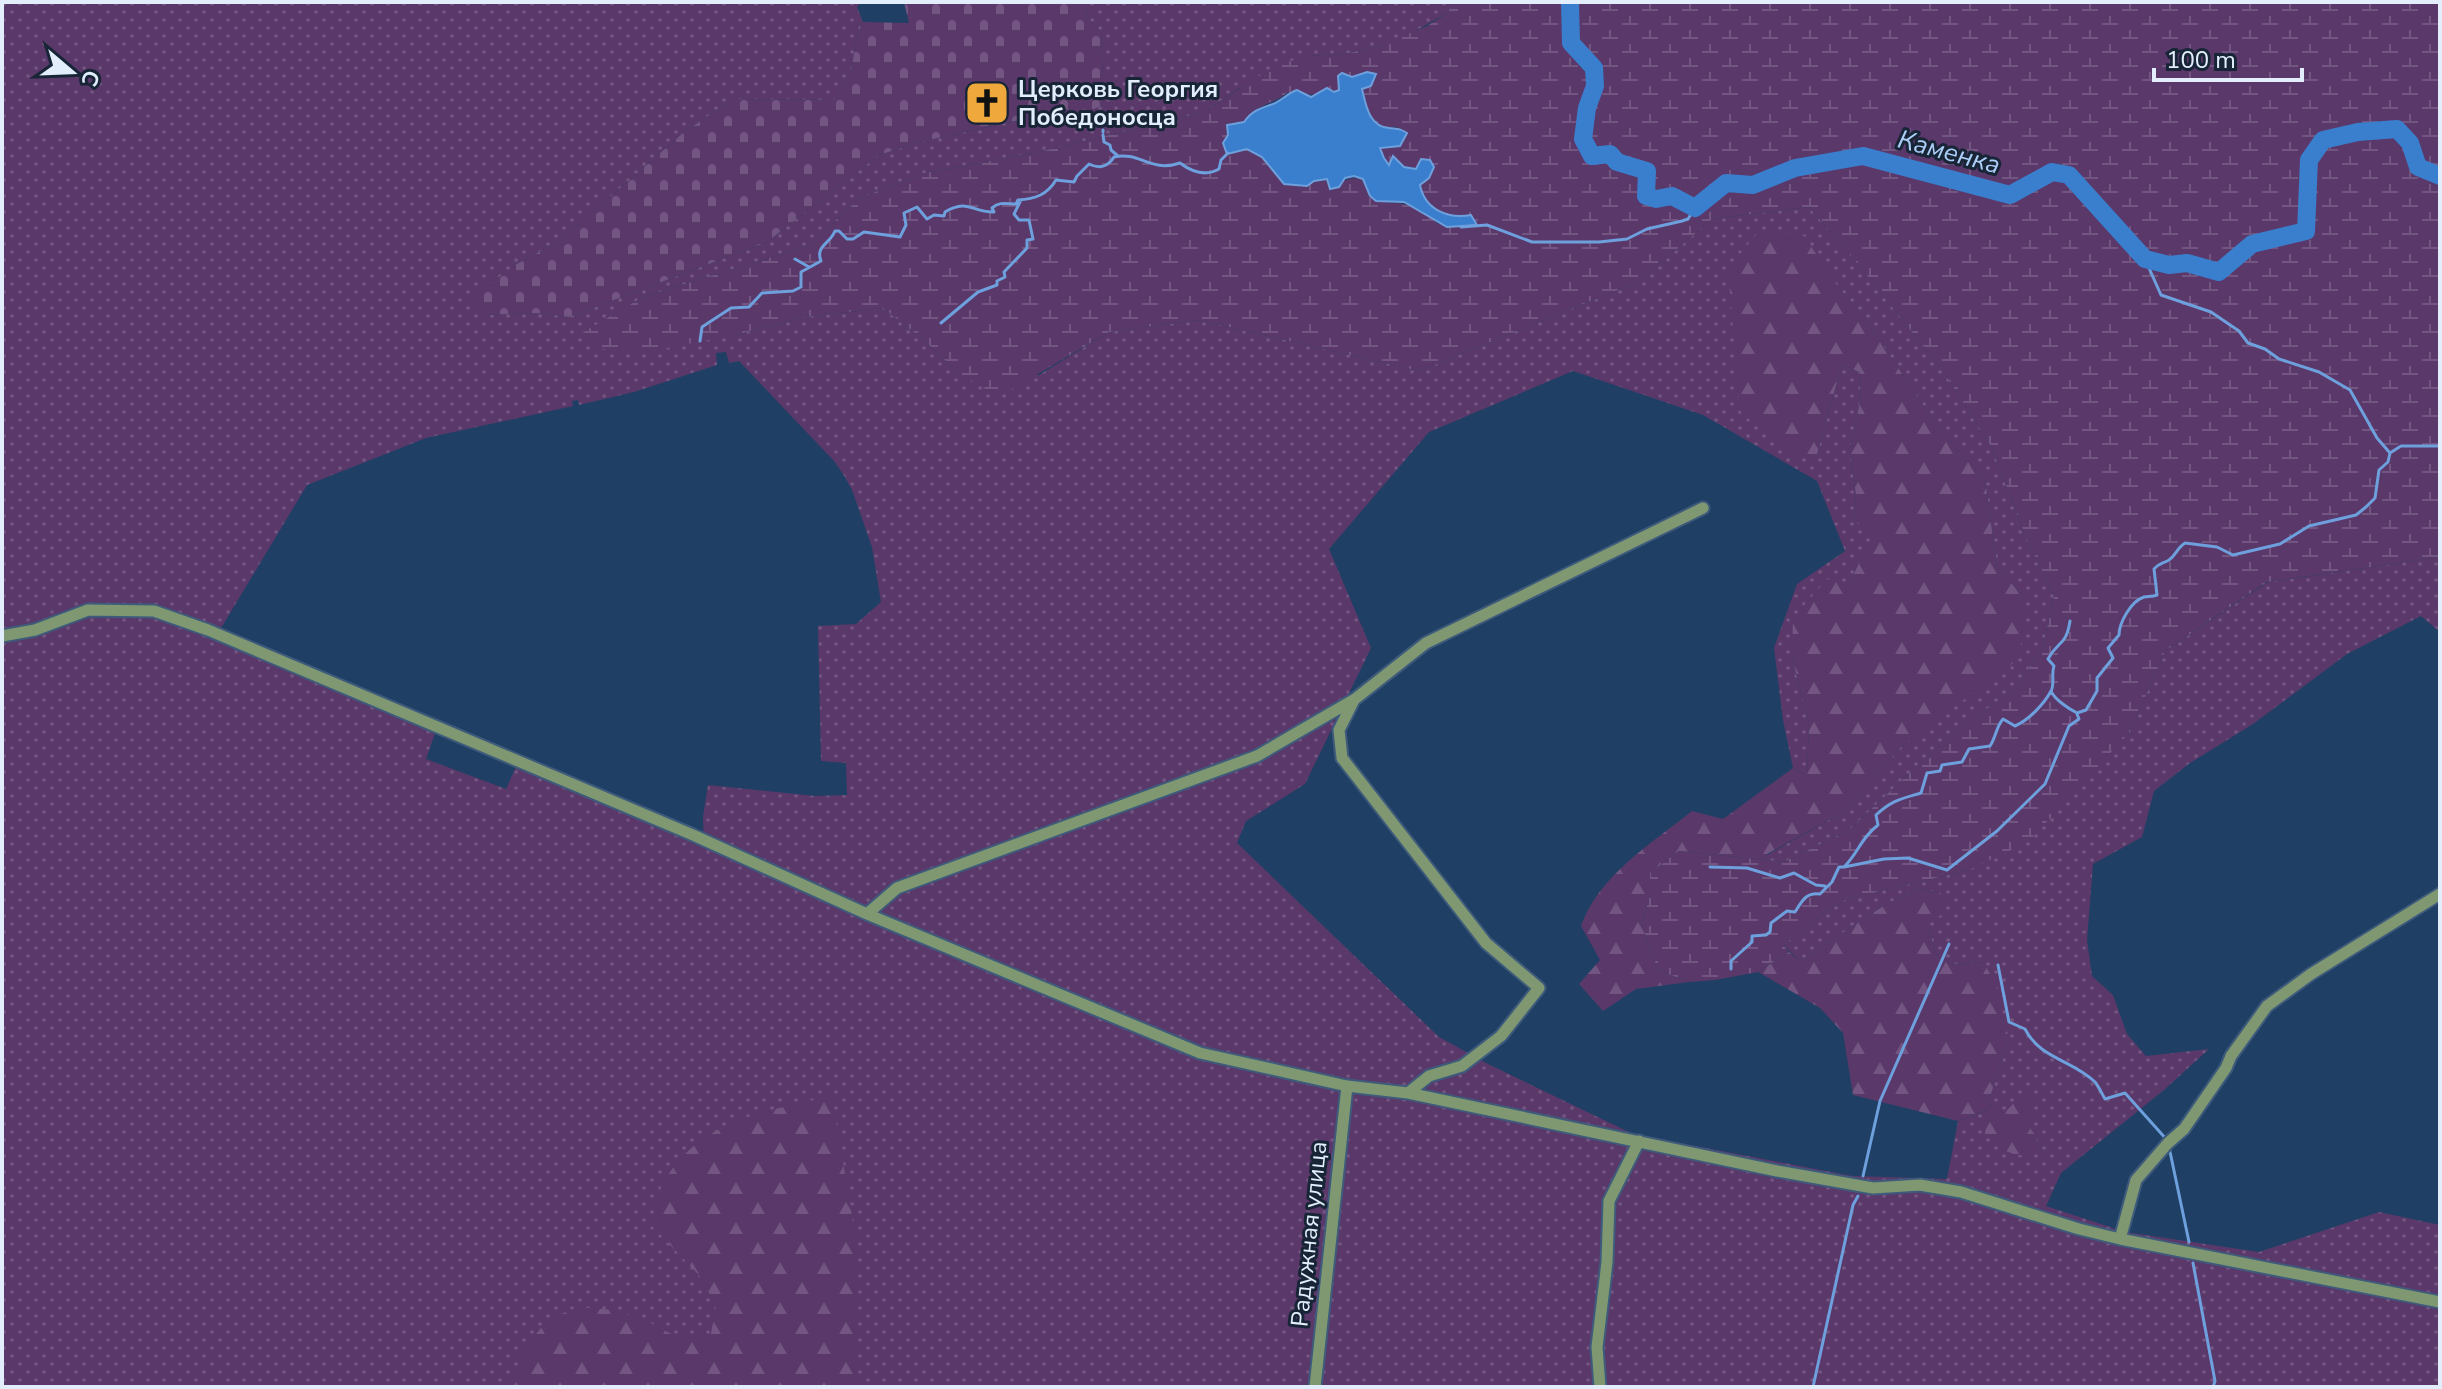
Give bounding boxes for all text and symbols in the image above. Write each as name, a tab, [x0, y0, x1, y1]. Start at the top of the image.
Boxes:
north arrow	[32, 32, 112, 112]
scale bar	[2154, 32, 2302, 82]
text: 100 m	[2166, 44, 2236, 76]
text: С	[73, 66, 107, 90]
place label: Церковь Георгия Победоносца	[1018, 73, 1218, 133]
church icon: Церковь Георгия Победоносца	[963, 79, 1011, 127]
water label: Каменка	[1894, 122, 2004, 182]
street label: Радужная улица	[1283, 1140, 1335, 1328]

